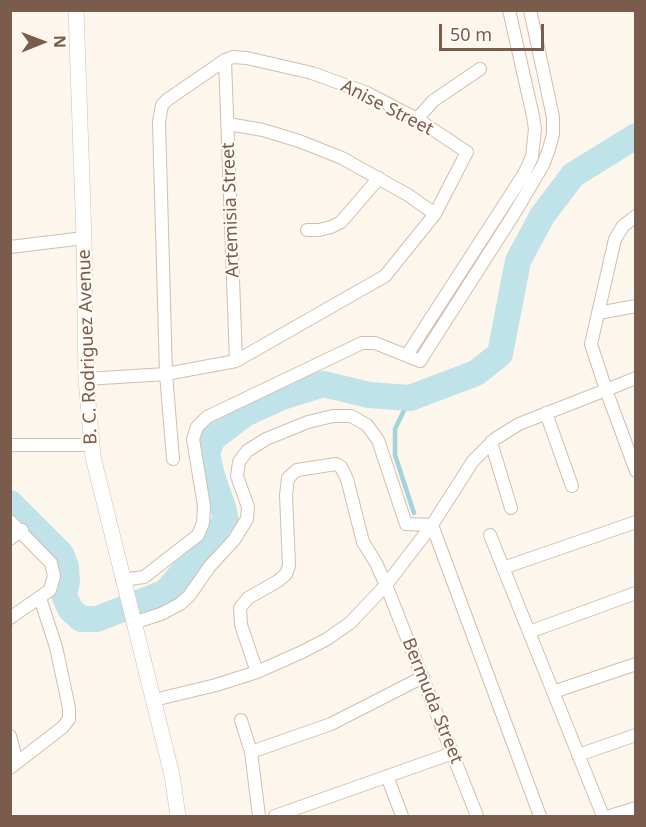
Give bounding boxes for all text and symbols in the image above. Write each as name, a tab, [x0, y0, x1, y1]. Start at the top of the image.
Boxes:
north arrow	[12, 12, 72, 72]
scale bar	[442, 12, 547, 50]
text: 50 m	[450, 22, 492, 46]
text: N	[49, 35, 71, 48]
street label: Anise Street	[337, 75, 437, 141]
street label: Artemisia Street	[218, 142, 244, 278]
street label: B. C. Rodriguez Avenue	[74, 249, 102, 445]
street label: Bermuda Street	[397, 635, 467, 767]

